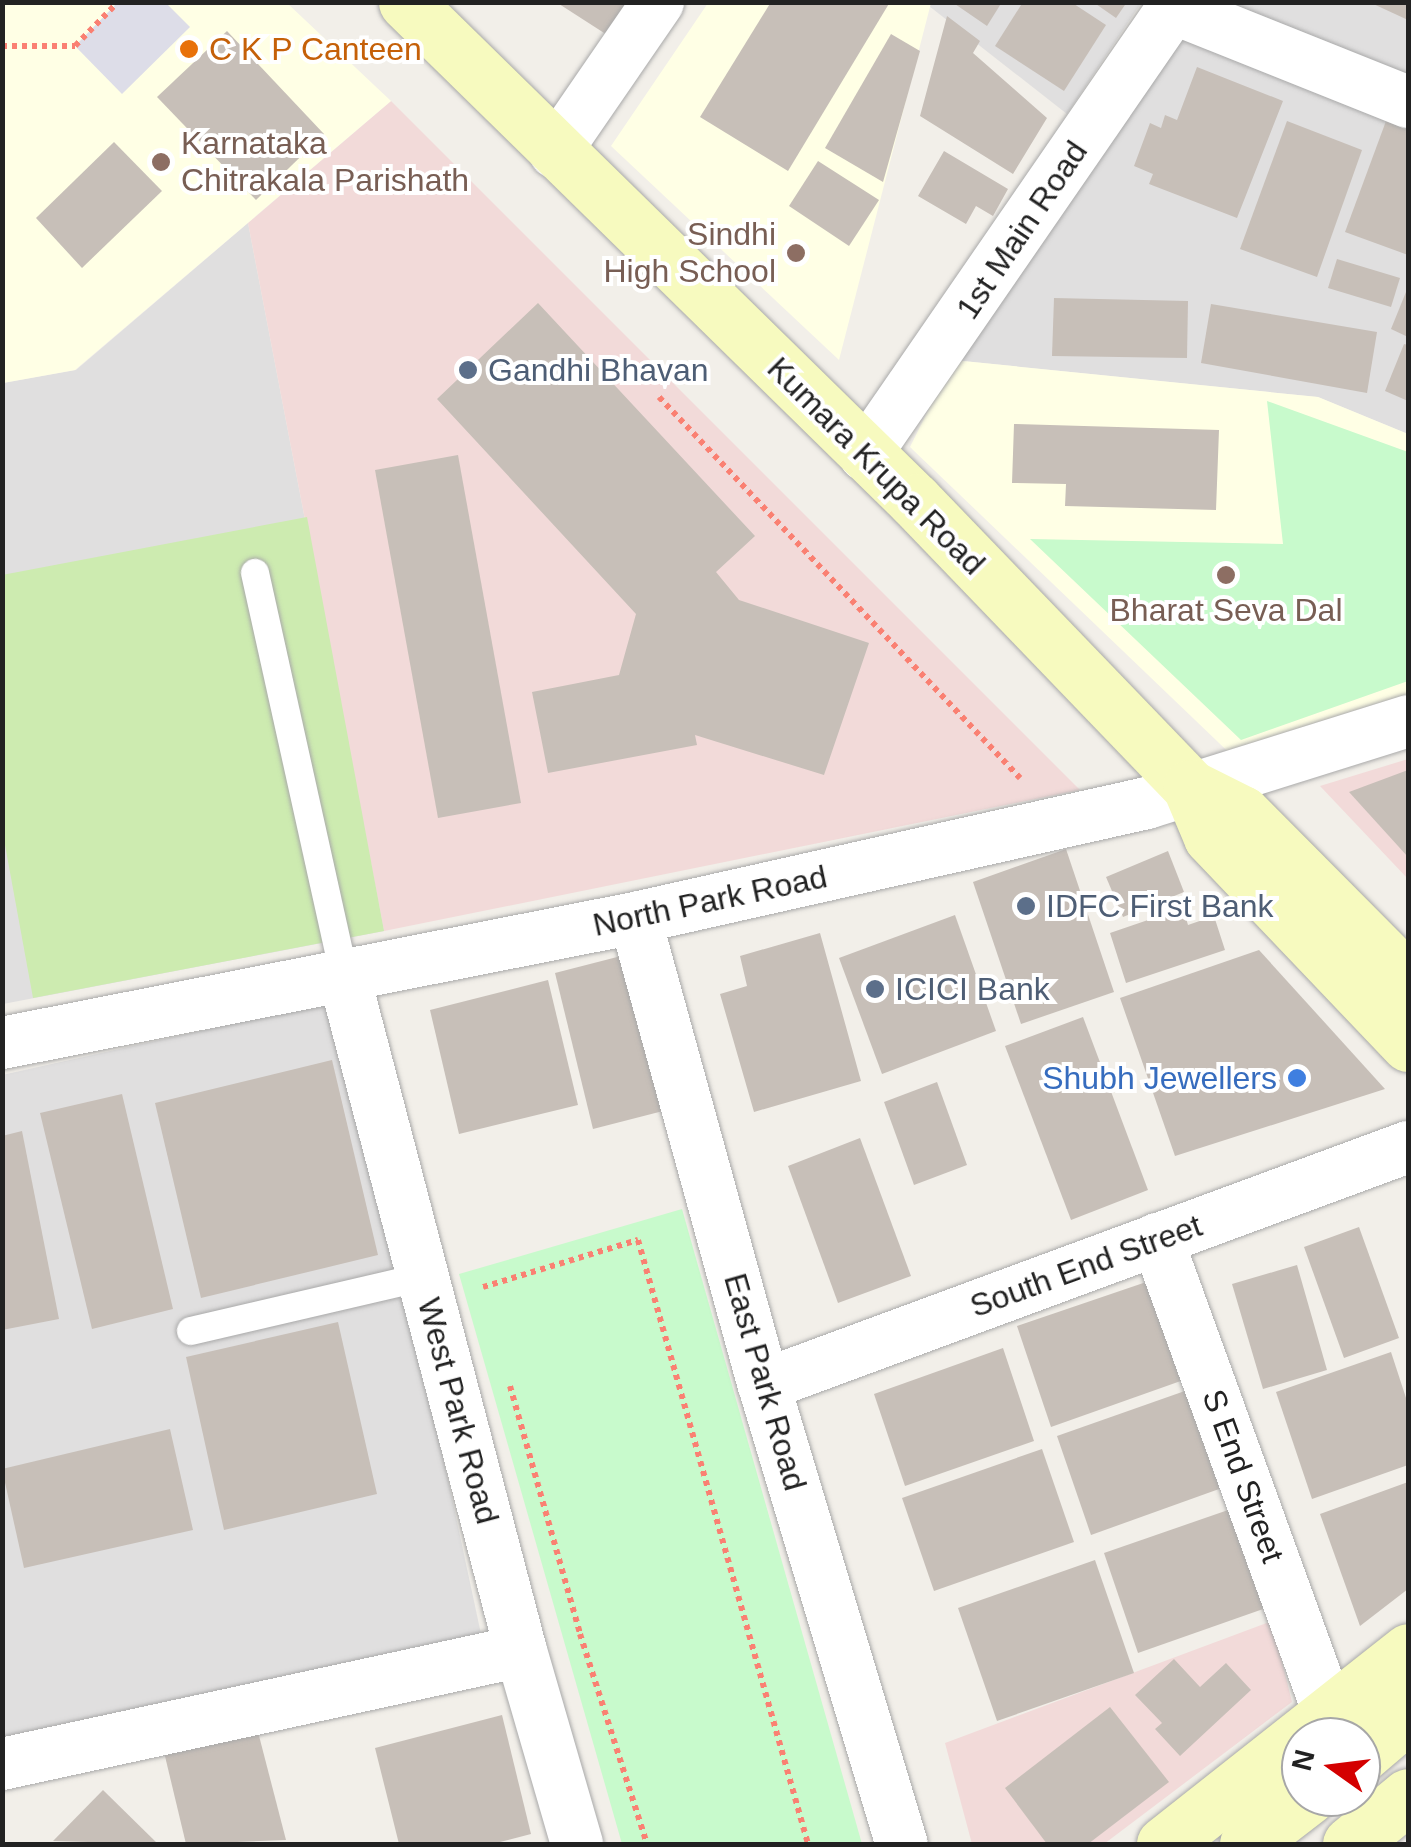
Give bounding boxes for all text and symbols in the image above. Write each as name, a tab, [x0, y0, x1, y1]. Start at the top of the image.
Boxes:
place label: C K P Canteen	[209, 30, 422, 68]
marker: C K P Canteen	[178, 38, 200, 60]
place label: Karnataka Chitrakala Parishath	[181, 125, 469, 200]
street label: 1st Main Road	[948, 134, 1096, 326]
marker: Karnataka Chitrakala Parishath	[150, 151, 172, 173]
place label: Sindhi High School	[603, 216, 776, 291]
marker: Sindhi High School	[785, 242, 807, 264]
street label: Kumara Krupa Road	[759, 349, 993, 583]
place label: Gandhi Bhavan	[488, 351, 709, 389]
marker: Gandhi Bhavan	[457, 359, 479, 381]
marker: Bharat Seva Dal	[1215, 564, 1237, 586]
place label: Bharat Seva Dal	[1109, 591, 1343, 629]
street label: North Park Road	[589, 857, 831, 945]
place label: IDFC First Bank	[1046, 887, 1274, 925]
marker: IDFC First Bank	[1015, 895, 1037, 917]
place label: ICICI Bank	[895, 970, 1050, 1008]
marker: ICICI Bank	[864, 978, 886, 1000]
place label: Shubh Jewellers	[1042, 1059, 1277, 1097]
marker: Shubh Jewellers	[1286, 1067, 1308, 1089]
street label: South End Street	[965, 1206, 1207, 1326]
street label: East Park Road	[716, 1269, 814, 1495]
street label: West Park Road	[409, 1294, 507, 1528]
street label: S End Street	[1194, 1384, 1292, 1568]
north arrow	[1281, 1717, 1381, 1817]
text: N	[1286, 1747, 1321, 1774]

